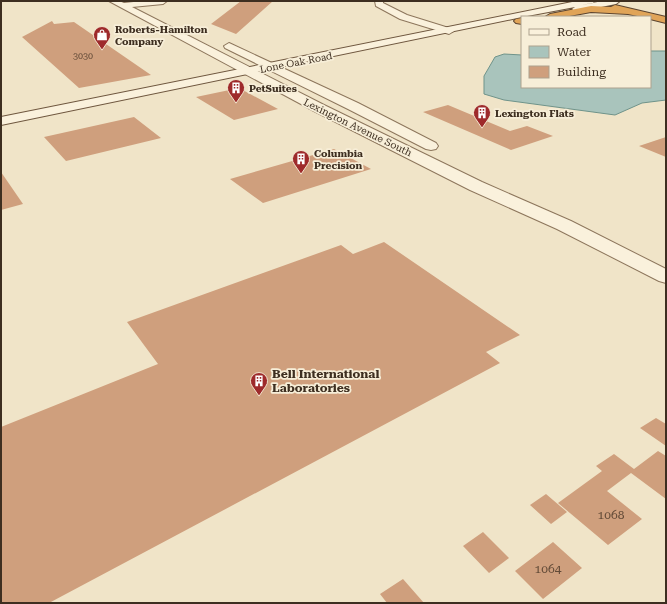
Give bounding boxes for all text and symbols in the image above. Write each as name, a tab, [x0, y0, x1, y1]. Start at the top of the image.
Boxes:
legend	[521, 16, 651, 88]
place label: Roberts-Hamilton Company	[115, 24, 208, 47]
shop icon: Roberts-Hamilton Company	[92, 25, 112, 50]
text: Road	[557, 25, 587, 39]
text: Water	[557, 45, 591, 59]
street label: Lone Oak Road	[259, 50, 334, 75]
house number: 3030	[73, 51, 93, 61]
text: Building	[557, 65, 606, 79]
building icon: PetSuites	[226, 78, 246, 103]
place label: PetSuites	[249, 83, 297, 94]
street label: Lexington Avenue South	[302, 96, 414, 159]
building icon: Lexington Flats	[472, 103, 492, 128]
place label: Lexington Flats	[495, 108, 574, 119]
place label: Columbia Precision	[314, 148, 363, 171]
building icon: Columbia Precision	[291, 149, 311, 174]
place label: Bell International Laboratories	[272, 367, 379, 395]
building icon: Bell International Laboratories	[249, 371, 269, 396]
house number: 1068	[598, 508, 625, 522]
house number: 1064	[535, 562, 562, 576]

